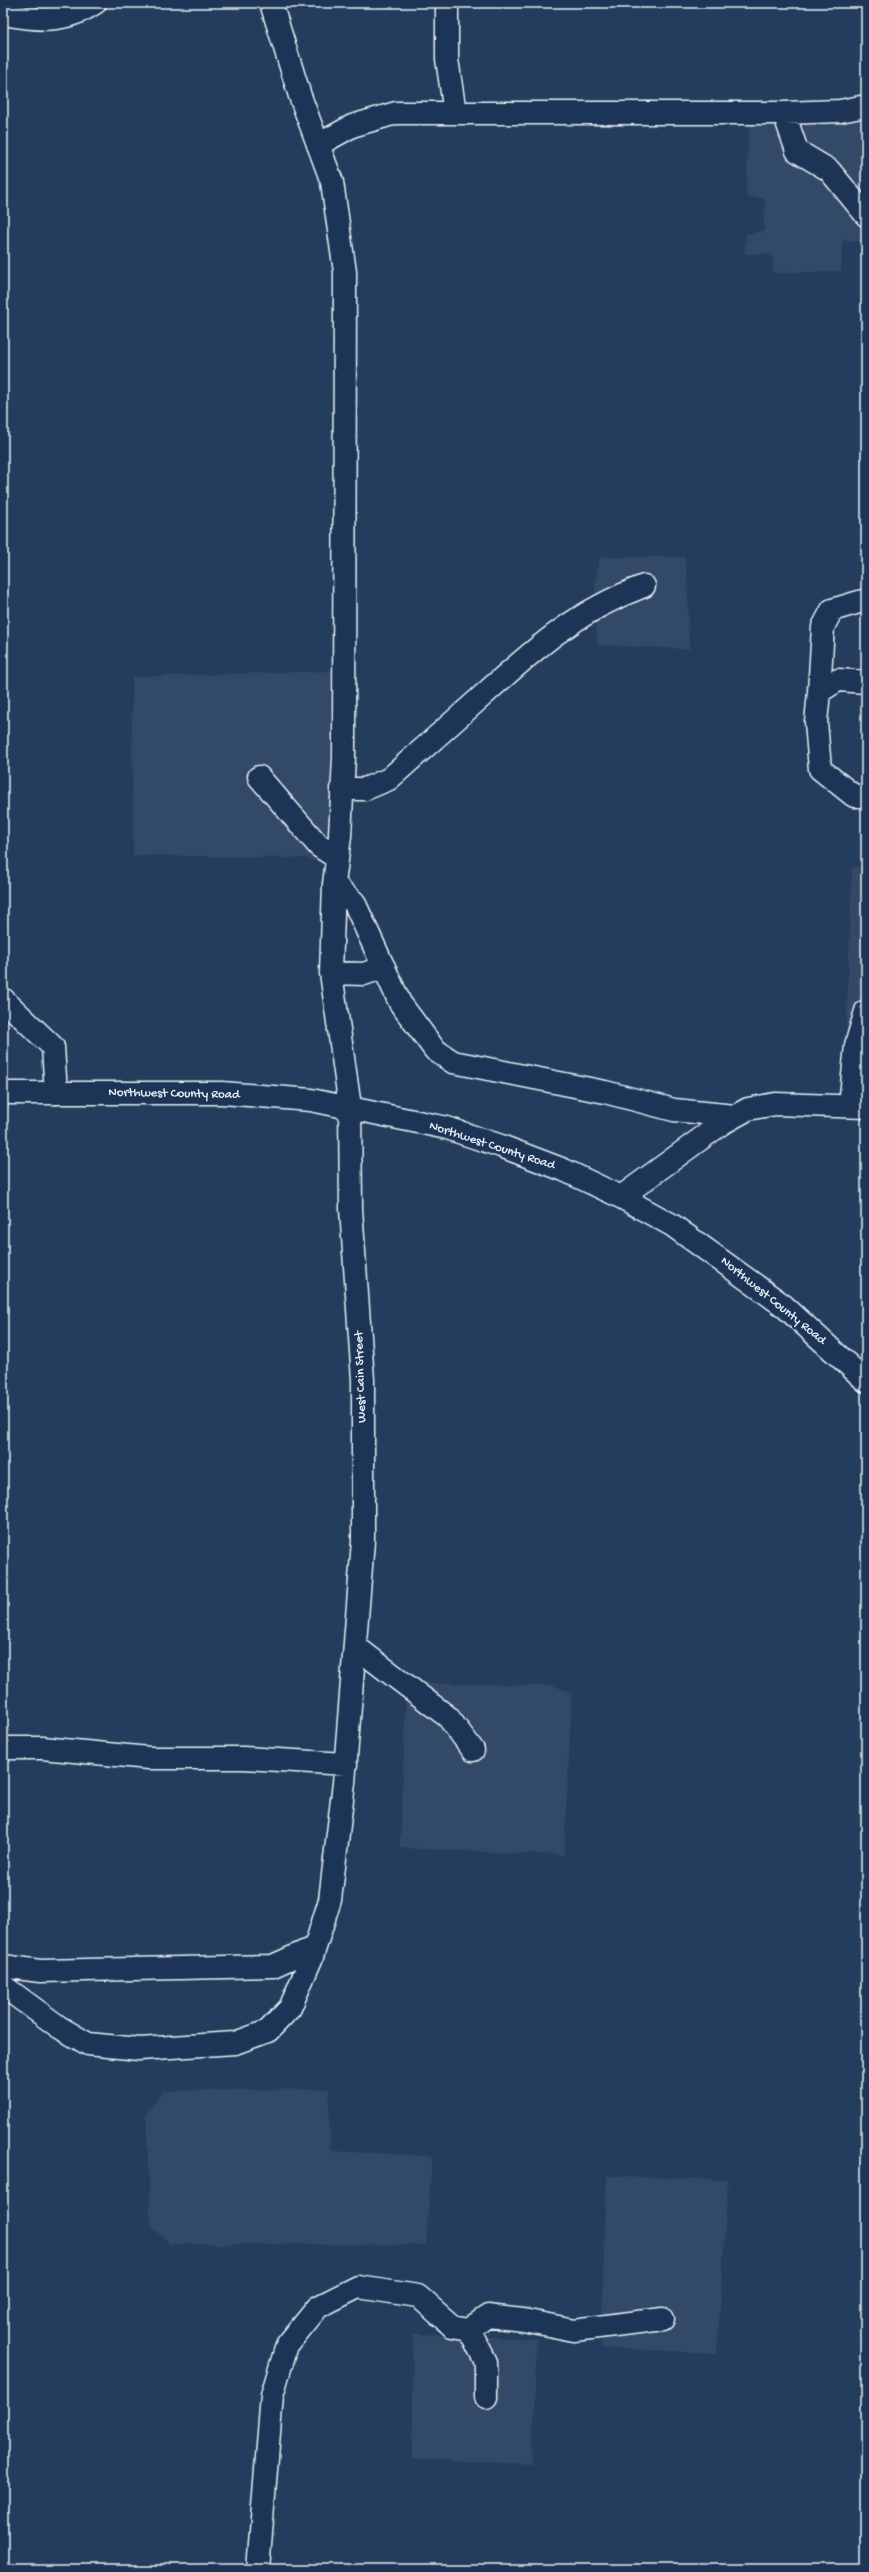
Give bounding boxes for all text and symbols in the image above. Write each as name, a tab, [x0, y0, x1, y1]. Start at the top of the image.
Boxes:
street label: Northwest County Road	[108, 1085, 241, 1103]
street label: Northwest County Road	[427, 1119, 558, 1174]
street label: Northwest County Road	[717, 1254, 830, 1349]
street label: West Cain Street	[352, 1329, 370, 1423]

